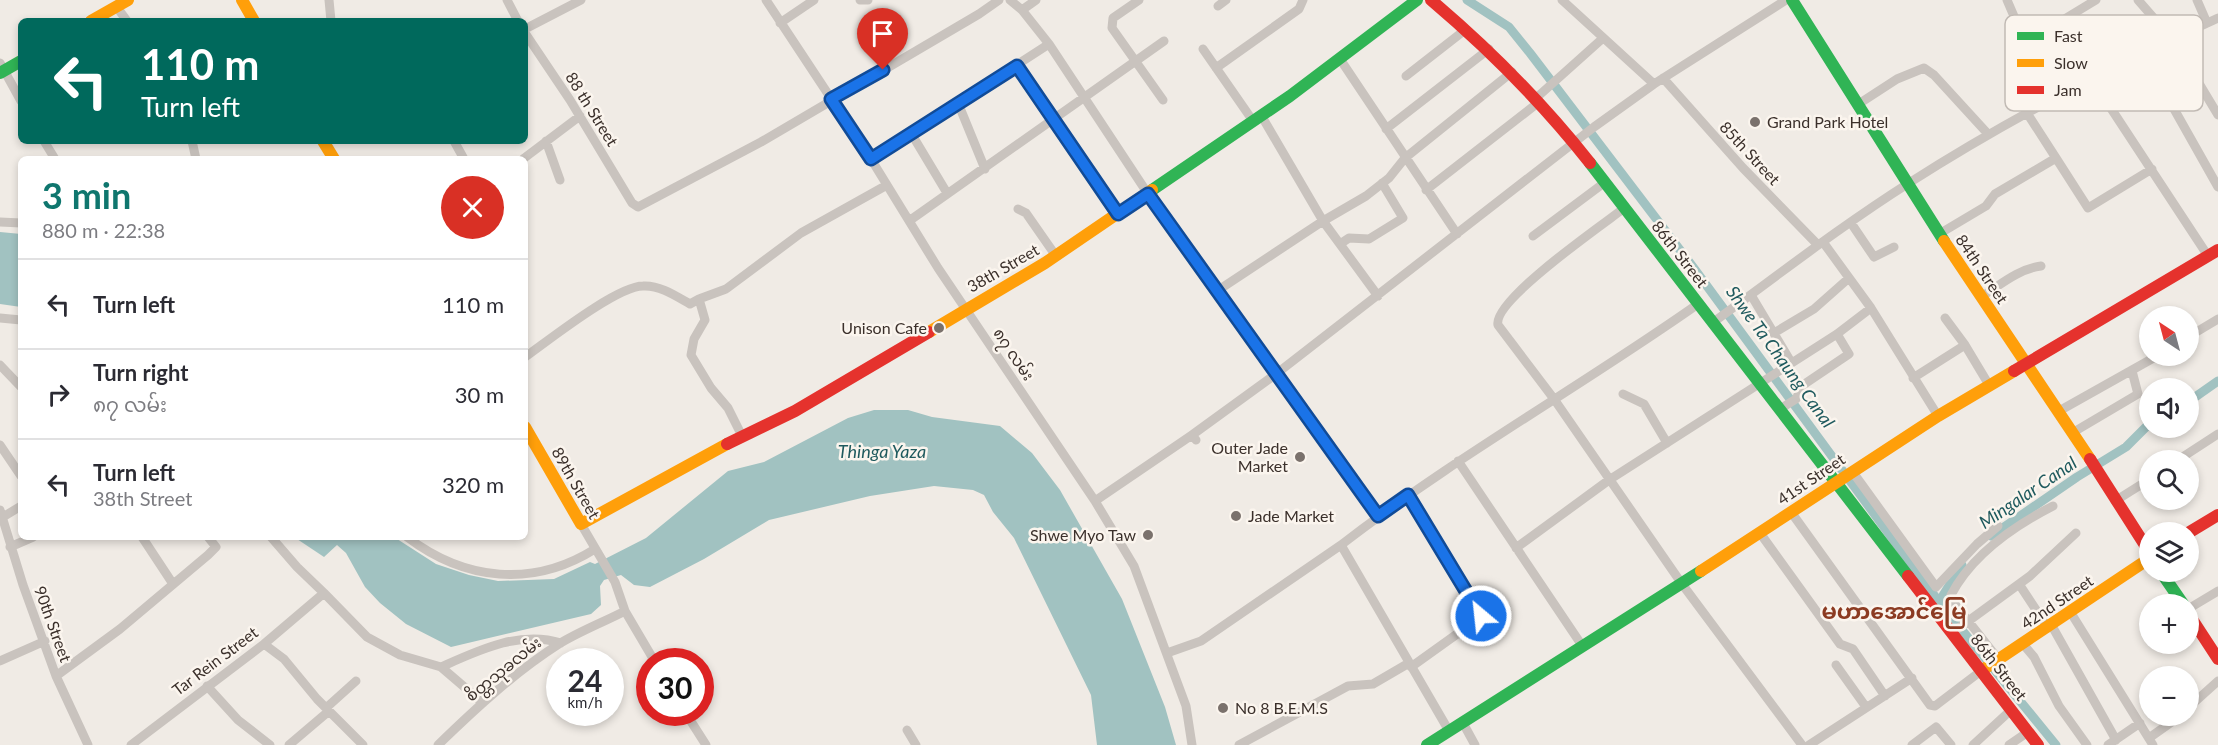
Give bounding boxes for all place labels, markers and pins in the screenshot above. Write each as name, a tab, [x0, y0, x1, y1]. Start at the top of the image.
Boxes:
pin	[857, 8, 908, 70]
place label: Grand Park Hotel	[1767, 112, 1888, 131]
marker: Grand Park Hotel	[1748, 115, 1762, 129]
place label: Unison Cafe	[841, 318, 927, 337]
marker: Unison Cafe	[932, 321, 946, 335]
place label: Outer Jade Market	[1211, 438, 1288, 475]
marker: Outer Jade Market	[1293, 450, 1307, 464]
place label: Jade Market	[1248, 506, 1334, 525]
marker: Jade Market	[1229, 509, 1243, 523]
place label: Shwe Myo Taw	[1030, 525, 1136, 544]
marker: Shwe Myo Taw	[1141, 528, 1155, 542]
place label: No 8 B.E.M.S	[1235, 698, 1328, 717]
marker: No 8 B.E.M.S	[1216, 701, 1230, 715]

